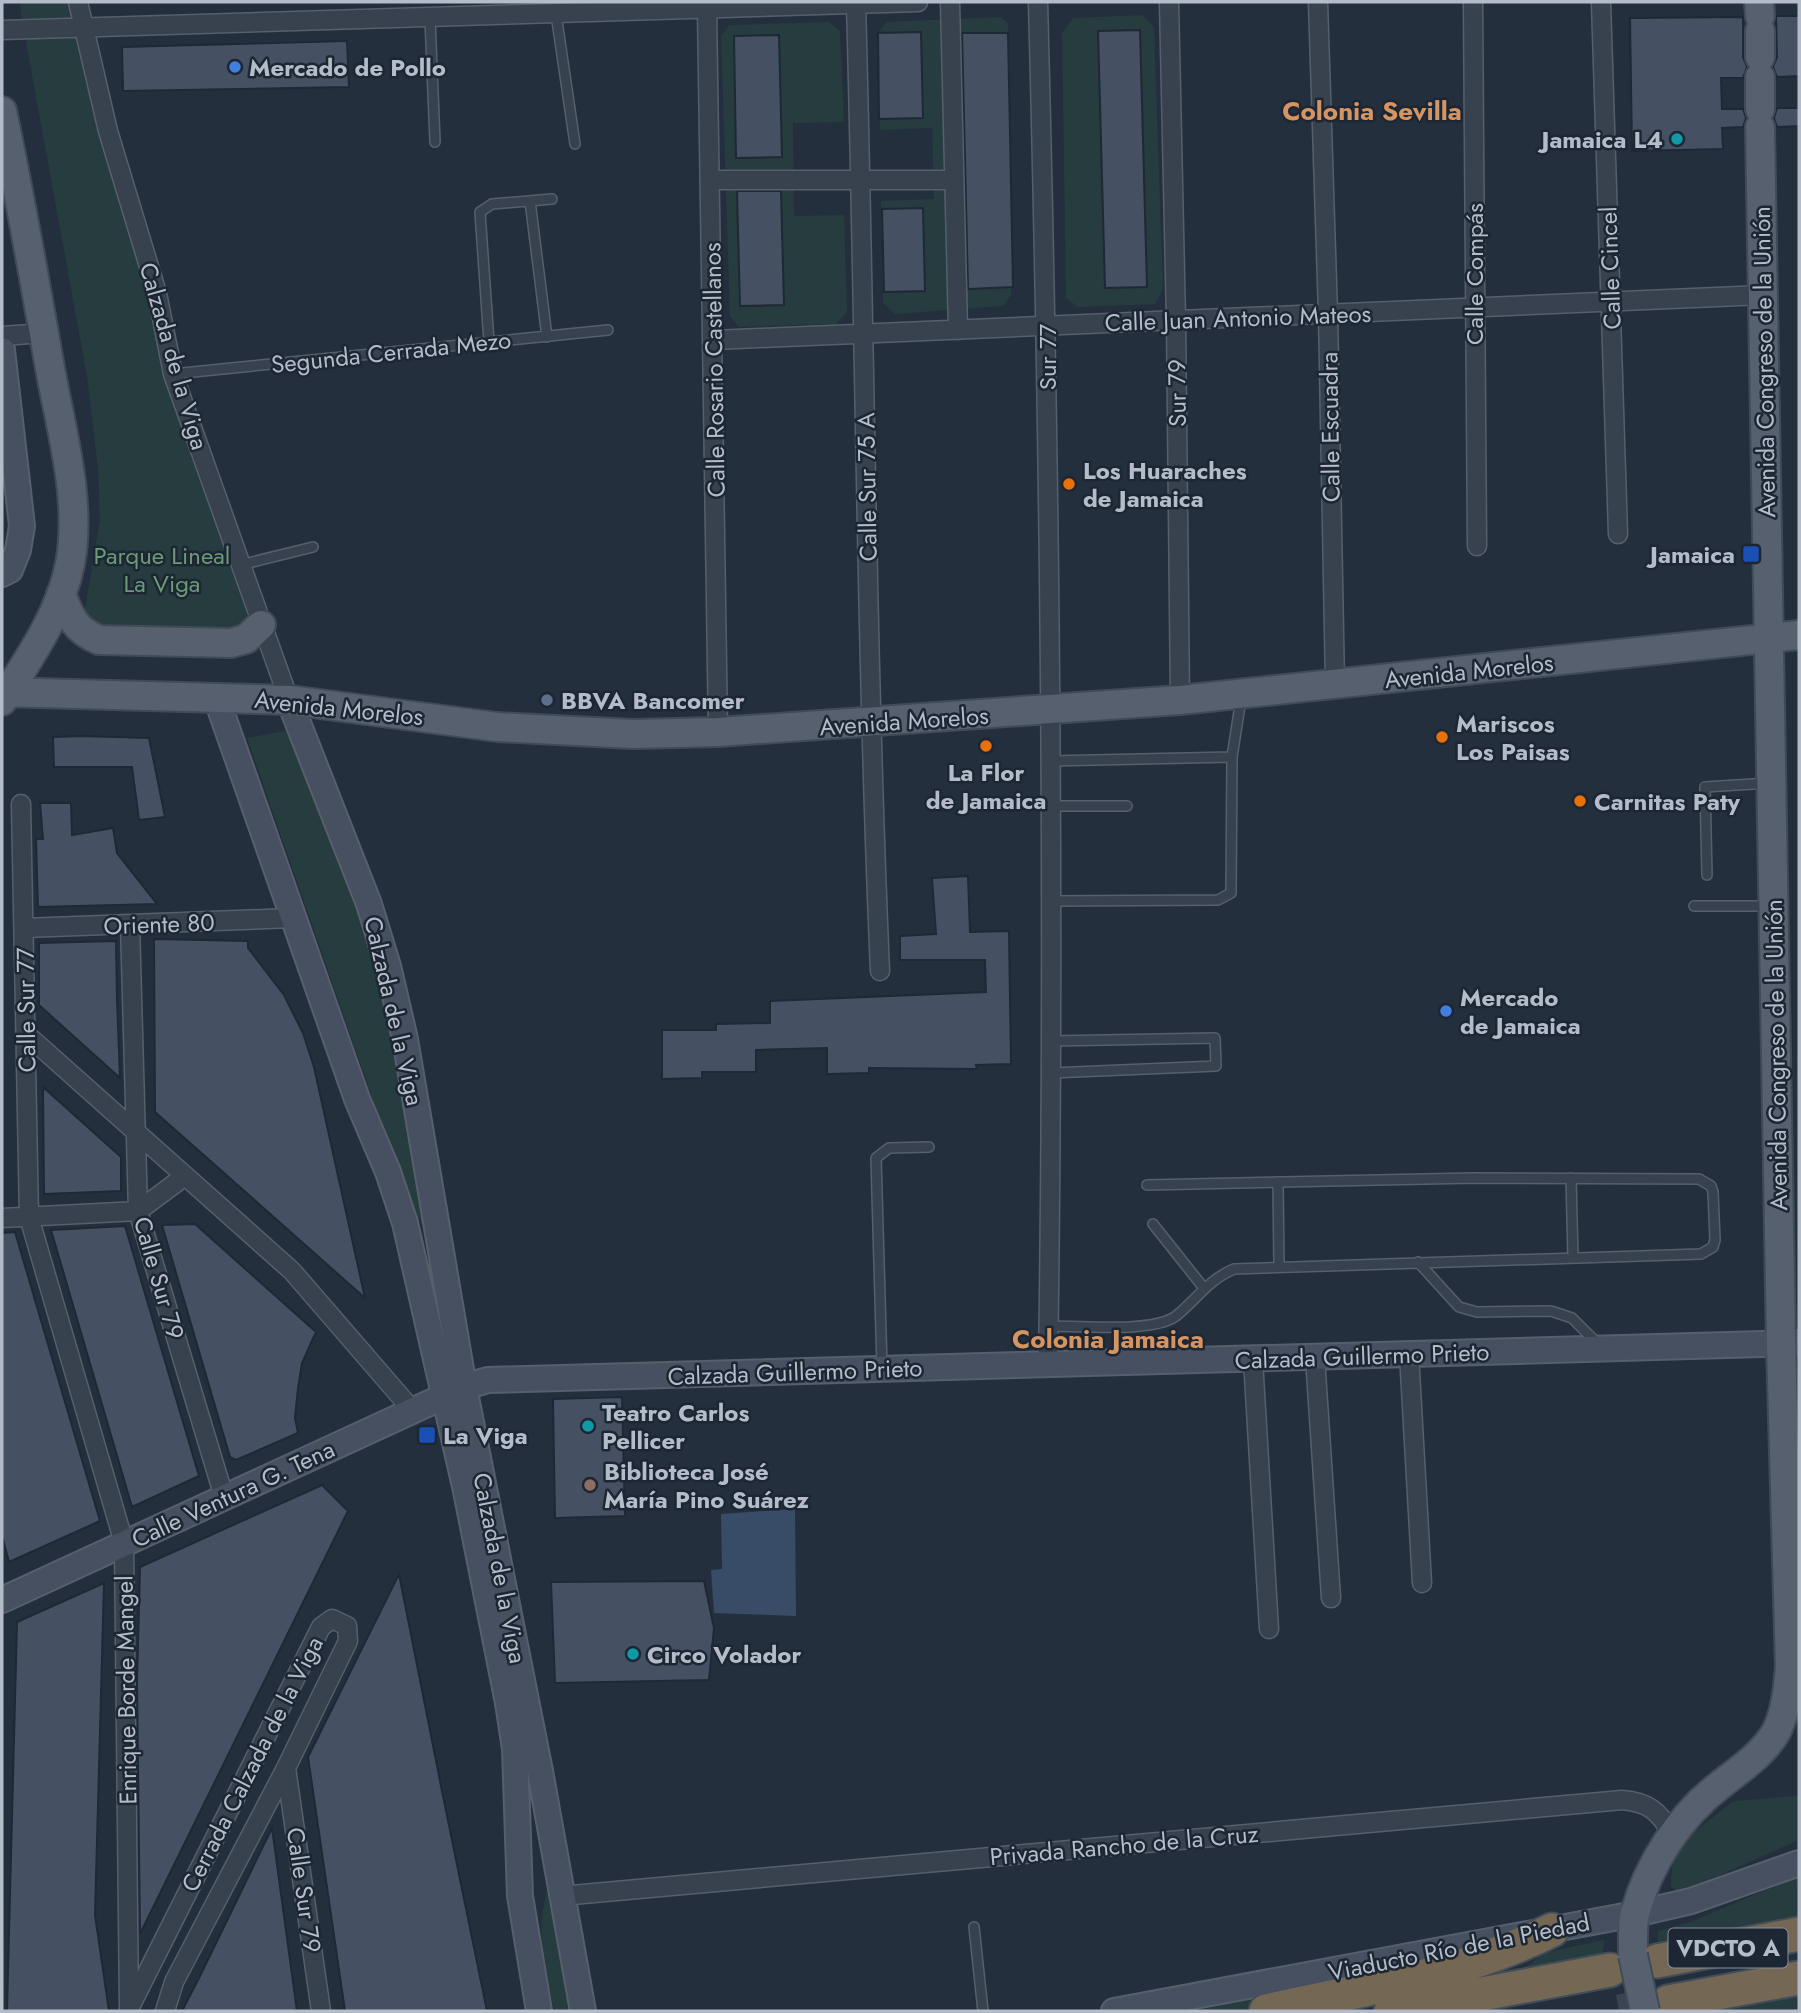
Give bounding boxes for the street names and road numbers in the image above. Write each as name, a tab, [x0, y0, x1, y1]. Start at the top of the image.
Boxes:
street label: Calle Compás	[1457, 203, 1492, 345]
street label: Calle Cincel	[1590, 206, 1630, 330]
street label: Avenida Congreso de la Unión	[1744, 206, 1784, 518]
street label: Calle Rosario Castellanos	[694, 242, 734, 498]
street label: Calzada de la Viga	[131, 258, 217, 454]
street label: Calle Juan Antonio Mateos	[1104, 296, 1372, 340]
street label: Segunda Cerrada Mezo	[269, 322, 513, 382]
street label: Sur 77	[1030, 323, 1065, 390]
street label: Calle Escuadra	[1311, 351, 1349, 503]
street label: Sur 79	[1159, 359, 1195, 427]
street label: Calle Sur 75 A	[848, 412, 886, 562]
street label: Avenida Morelos	[1383, 645, 1555, 697]
street label: Avenida Morelos	[253, 682, 425, 734]
street label: Avenida Morelos	[818, 698, 990, 744]
street label: Avenida Congreso de la Unión	[1756, 899, 1796, 1211]
street label: Oriente 80	[103, 905, 215, 943]
street label: Calzada de la Viga	[355, 913, 433, 1109]
street label: Calle Sur 77	[7, 947, 45, 1073]
street label: Calle Sur 79	[125, 1213, 193, 1343]
street label: Calzada Guillermo Prieto	[1234, 1334, 1490, 1378]
street label: Calzada Guillermo Prieto	[667, 1350, 923, 1394]
street label: Calle Ventura G. Tena	[126, 1432, 340, 1556]
street label: Calzada de la Viga	[464, 1470, 536, 1666]
street label: Enrique Borde Mangel	[107, 1575, 145, 1805]
street label: Cerrada Calzada de la Viga	[172, 1630, 332, 1898]
street label: Privada Rancho de la Cruz	[988, 1816, 1260, 1874]
street label: Calle Sur 79	[278, 1825, 330, 1955]
street label: Viaducto Río de la Piedad	[1325, 1904, 1593, 1990]
road number: VDCTO A	[1668, 1928, 1788, 1968]

